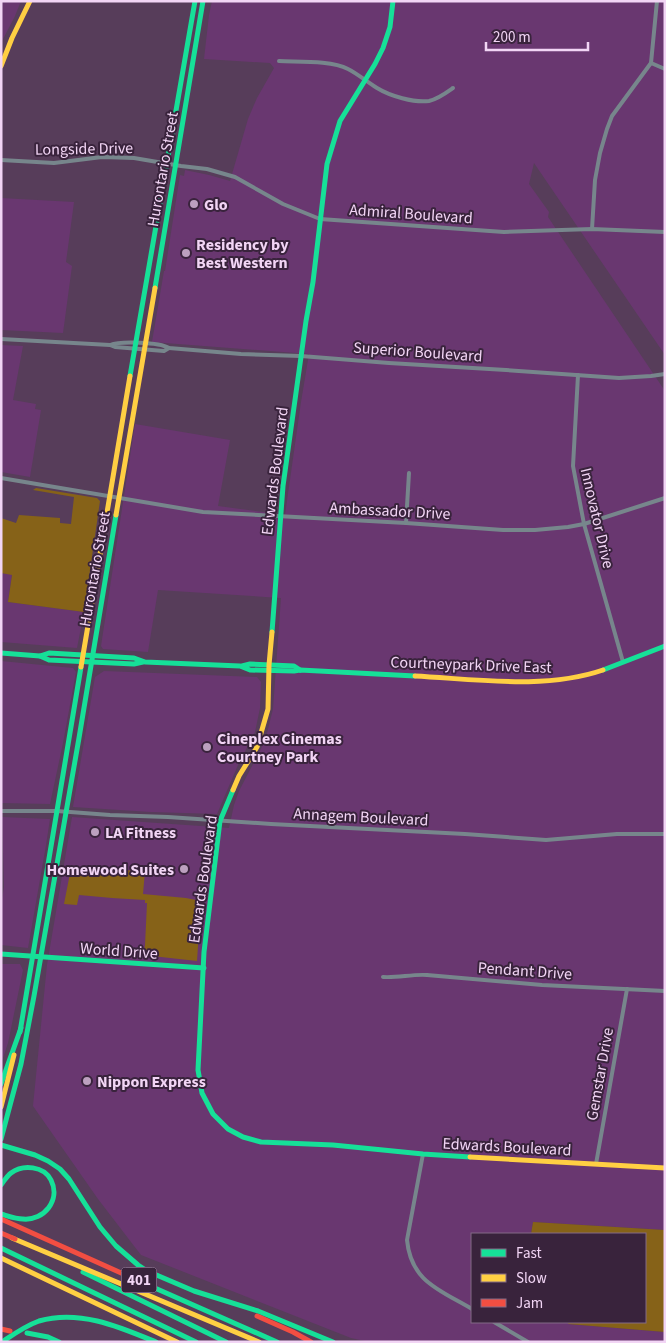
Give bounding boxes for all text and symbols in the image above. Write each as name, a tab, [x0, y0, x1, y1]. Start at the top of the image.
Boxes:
scale bar	[486, 20, 588, 52]
text: 200 m	[493, 27, 531, 48]
street label: Hurontario Street	[142, 109, 184, 228]
street label: Longside Drive	[35, 137, 133, 161]
place label: Glo	[204, 194, 228, 216]
marker: Glo	[188, 198, 200, 210]
street label: Admiral Boulevard	[348, 199, 473, 229]
place label: Residency by Best Western	[196, 234, 289, 274]
marker: Residency by Best Western	[180, 247, 192, 259]
street label: Superior Boulevard	[353, 337, 483, 367]
street label: Edwards Boulevard	[256, 406, 294, 537]
street label: Innovator Drive	[575, 466, 619, 571]
street label: Ambassador Drive	[329, 497, 451, 525]
street label: Hurontario Street	[74, 509, 116, 628]
street label: Courtneypark Drive East	[390, 651, 553, 679]
place label: Cineplex Cinemas Courtney Park	[217, 728, 342, 768]
marker: Cineplex Cinemas Courtney Park	[201, 741, 213, 753]
street label: Annagem Boulevard	[293, 802, 429, 832]
street label: Edwards Boulevard	[183, 814, 223, 945]
place label: LA Fitness	[105, 822, 176, 844]
marker: LA Fitness	[89, 826, 101, 838]
place label: Homewood Suites	[46, 859, 174, 881]
marker: Homewood Suites	[178, 863, 190, 875]
street label: World Drive	[79, 937, 158, 965]
street label: Pendant Drive	[477, 957, 573, 985]
street label: Gemstar Drive	[581, 1026, 619, 1122]
place label: Nippon Express	[97, 1071, 206, 1093]
marker: Nippon Express	[81, 1075, 93, 1087]
street label: Edwards Boulevard	[442, 1133, 572, 1161]
legend	[471, 1233, 646, 1323]
text: Fast	[516, 1243, 542, 1264]
road number: 401	[122, 1268, 156, 1292]
text: Slow	[516, 1268, 547, 1289]
text: Jam	[516, 1293, 543, 1314]

